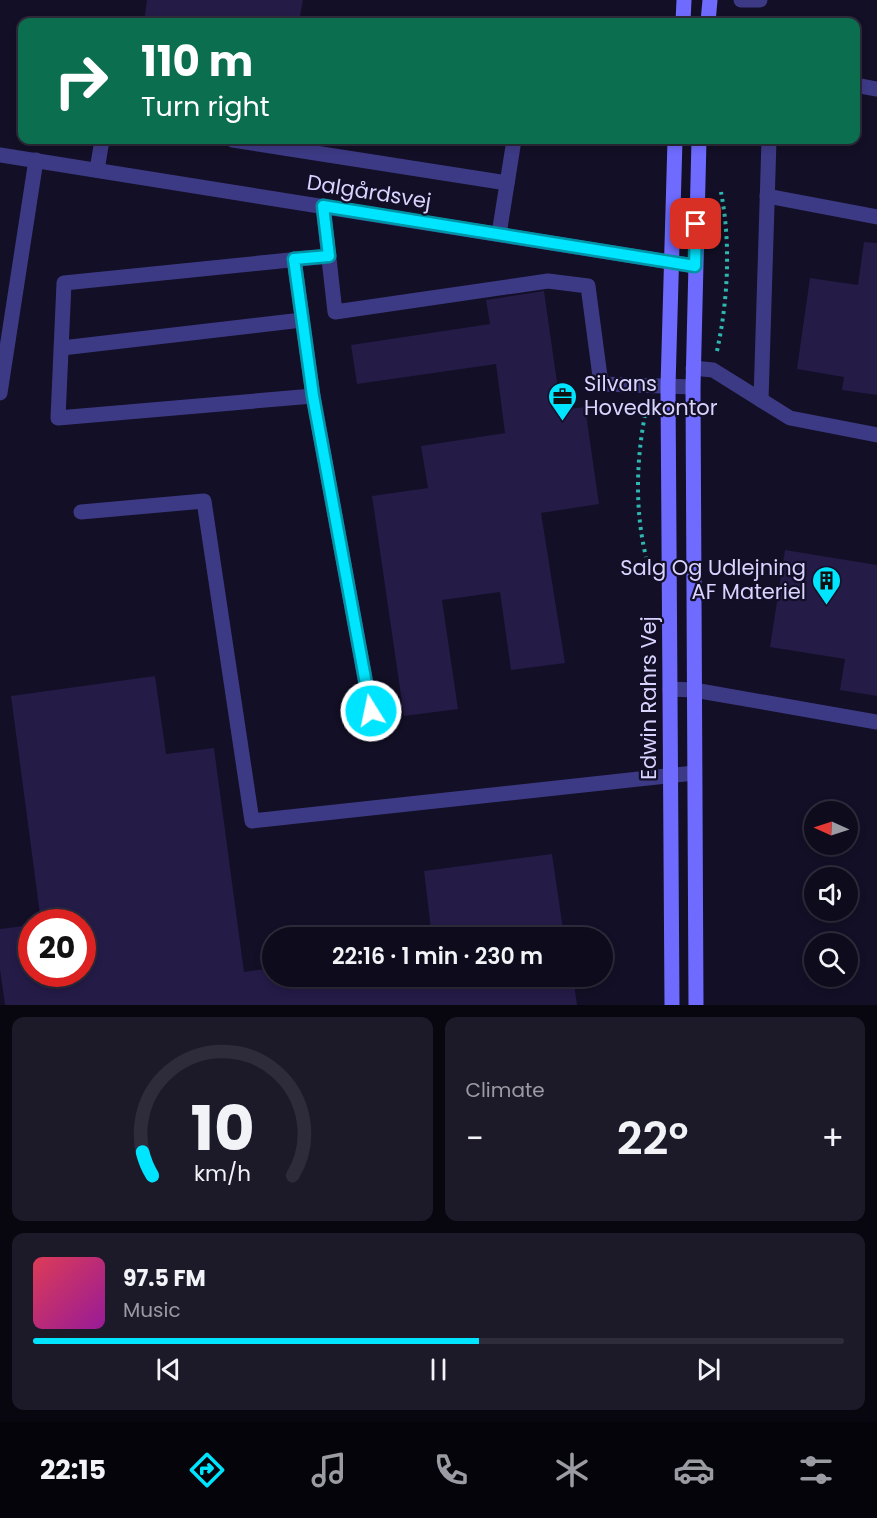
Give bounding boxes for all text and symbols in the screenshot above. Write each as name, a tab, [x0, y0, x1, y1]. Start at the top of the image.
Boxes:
text: 110 m	[141, 32, 253, 91]
icon: right	[42, 42, 120, 120]
text: Turn right	[141, 88, 270, 125]
street label: Dalgårdsvej	[305, 167, 433, 216]
pin	[670, 198, 721, 249]
icon: arrive	[679, 207, 712, 240]
place label: Silvans Hovedkontor	[584, 369, 718, 422]
office icon: Silvans Hovedkontor	[547, 380, 579, 422]
place label: Salg Og Udlejning AF Materiel	[620, 553, 806, 606]
building icon: Salg Og Udlejning AF Materiel	[811, 564, 843, 606]
street label: Edwin Rahrs Vej	[634, 616, 663, 780]
position arrow	[339, 679, 403, 743]
north arrow	[804, 801, 858, 855]
map controls	[804, 801, 858, 987]
button: sound	[804, 867, 858, 921]
speed limit sign: 20	[18, 909, 96, 987]
button: search	[804, 933, 858, 987]
text: 22:16 · 1 min · 230 m	[332, 941, 543, 972]
text: Climate	[466, 1076, 545, 1104]
text: 10	[190, 1084, 254, 1172]
text: 22°	[617, 1107, 688, 1170]
text: −	[466, 1115, 484, 1162]
text: +	[821, 1115, 844, 1162]
text: km/h	[194, 1158, 251, 1189]
text: 97.5 FM	[123, 1263, 206, 1294]
text: Music	[123, 1296, 181, 1324]
icon: previous	[152, 1353, 185, 1386]
icon: pause	[422, 1353, 455, 1386]
icon: next	[692, 1353, 725, 1386]
icon: directions	[186, 1449, 228, 1491]
icon: music	[308, 1449, 350, 1491]
icon: phone	[430, 1449, 472, 1491]
icon: climate	[551, 1449, 593, 1491]
icon: car	[673, 1449, 715, 1491]
icon: filters	[795, 1449, 837, 1491]
text: 22:15	[40, 1451, 106, 1488]

